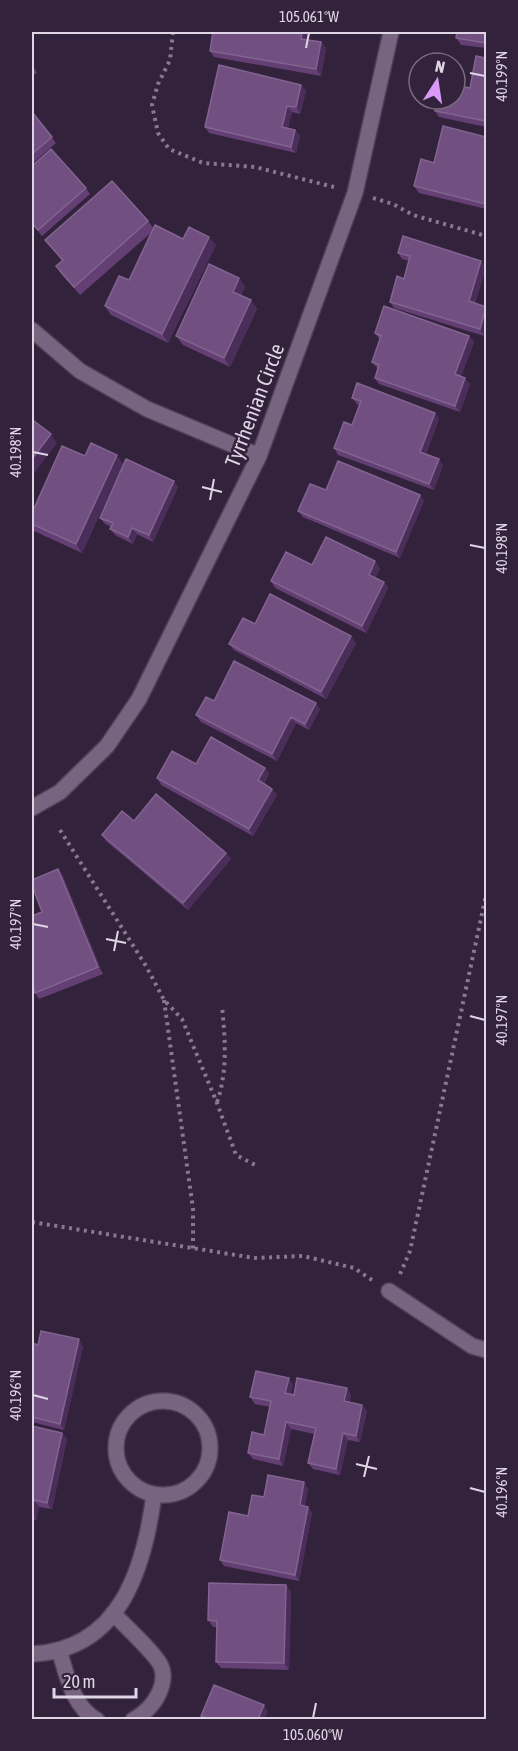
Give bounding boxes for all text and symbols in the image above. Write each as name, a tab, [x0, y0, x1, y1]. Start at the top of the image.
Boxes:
text: 105.061°W	[279, 8, 339, 25]
north arrow	[407, 51, 467, 111]
text: 40.199°N	[493, 51, 510, 101]
text: N	[434, 57, 447, 76]
street label: Tyrrhenian Circle	[219, 340, 289, 470]
text: 40.198°N	[7, 427, 24, 477]
text: 40.198°N	[493, 523, 510, 573]
text: 40.197°N	[7, 899, 24, 949]
text: 40.197°N	[493, 995, 510, 1045]
text: 40.196°N	[7, 1370, 24, 1420]
text: 40.196°N	[493, 1467, 510, 1517]
scale bar	[54, 1661, 136, 1699]
text: 20 m	[63, 1671, 95, 1692]
text: 105.060°W	[283, 1726, 343, 1743]

